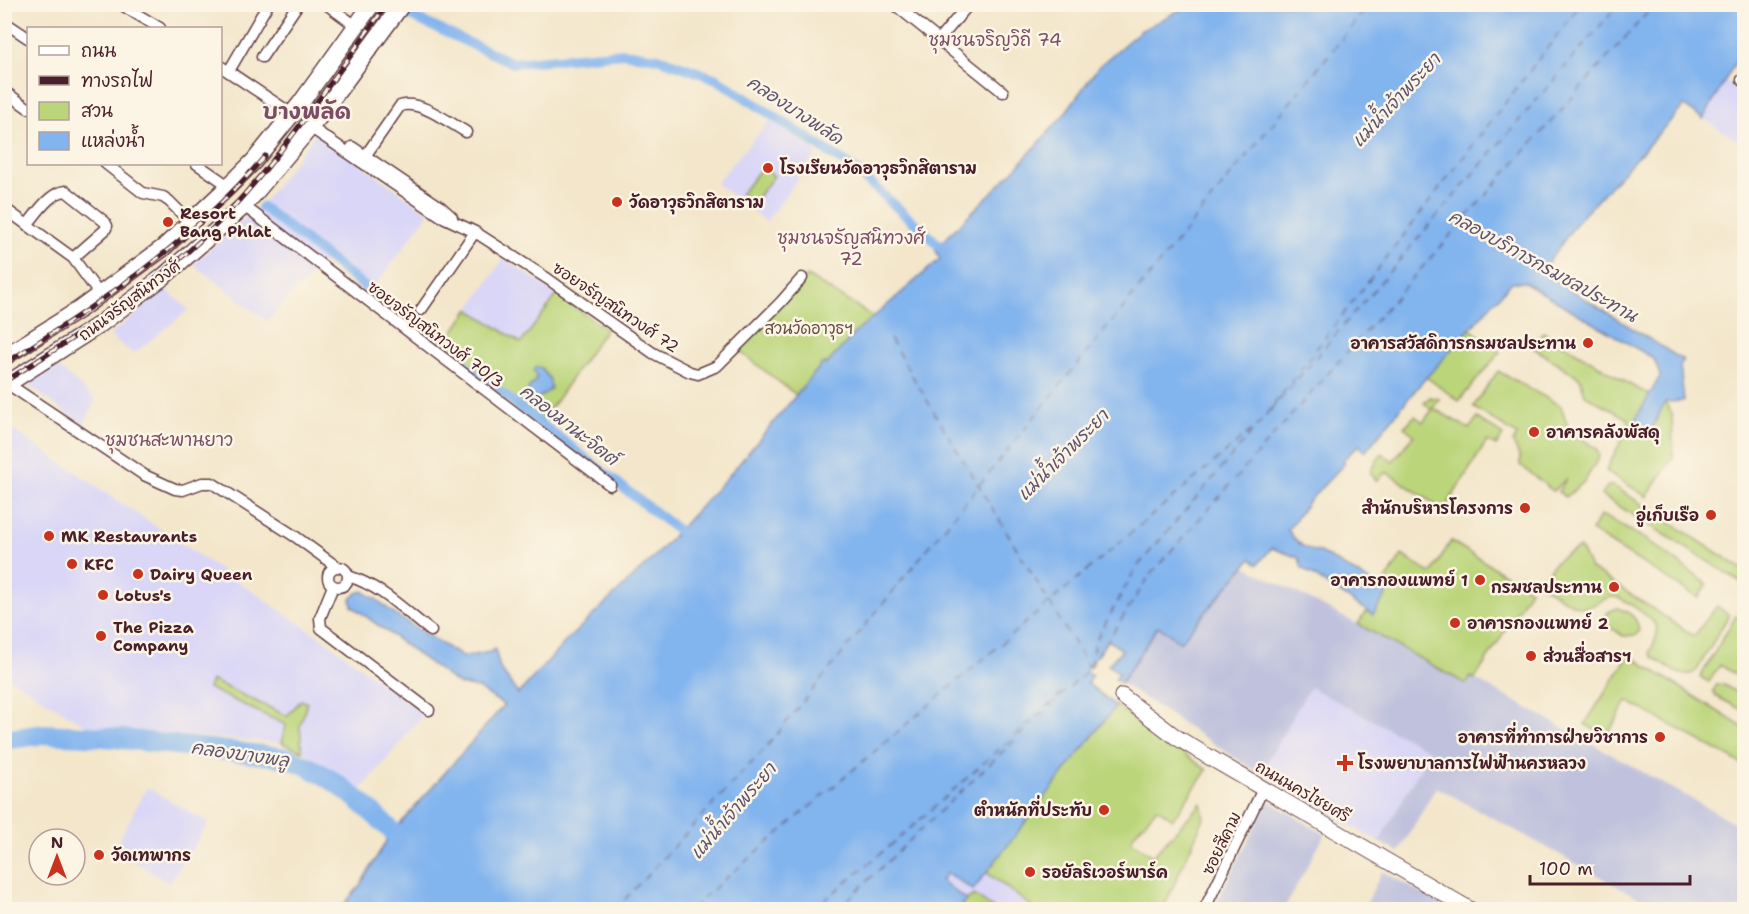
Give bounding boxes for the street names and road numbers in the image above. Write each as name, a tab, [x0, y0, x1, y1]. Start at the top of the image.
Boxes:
street label: ถนนจรัญสนิทวงศ์	[74, 254, 185, 346]
street label: ซอยจรัญสนิทวงศ์ 72	[549, 257, 683, 357]
street label: ซอยจรัญสนิทวงศ์ 70/3	[363, 276, 509, 392]
street label: ถนนนครไชยศรี	[1252, 755, 1355, 827]
street label: ซอยสีคาม	[1197, 808, 1246, 878]

